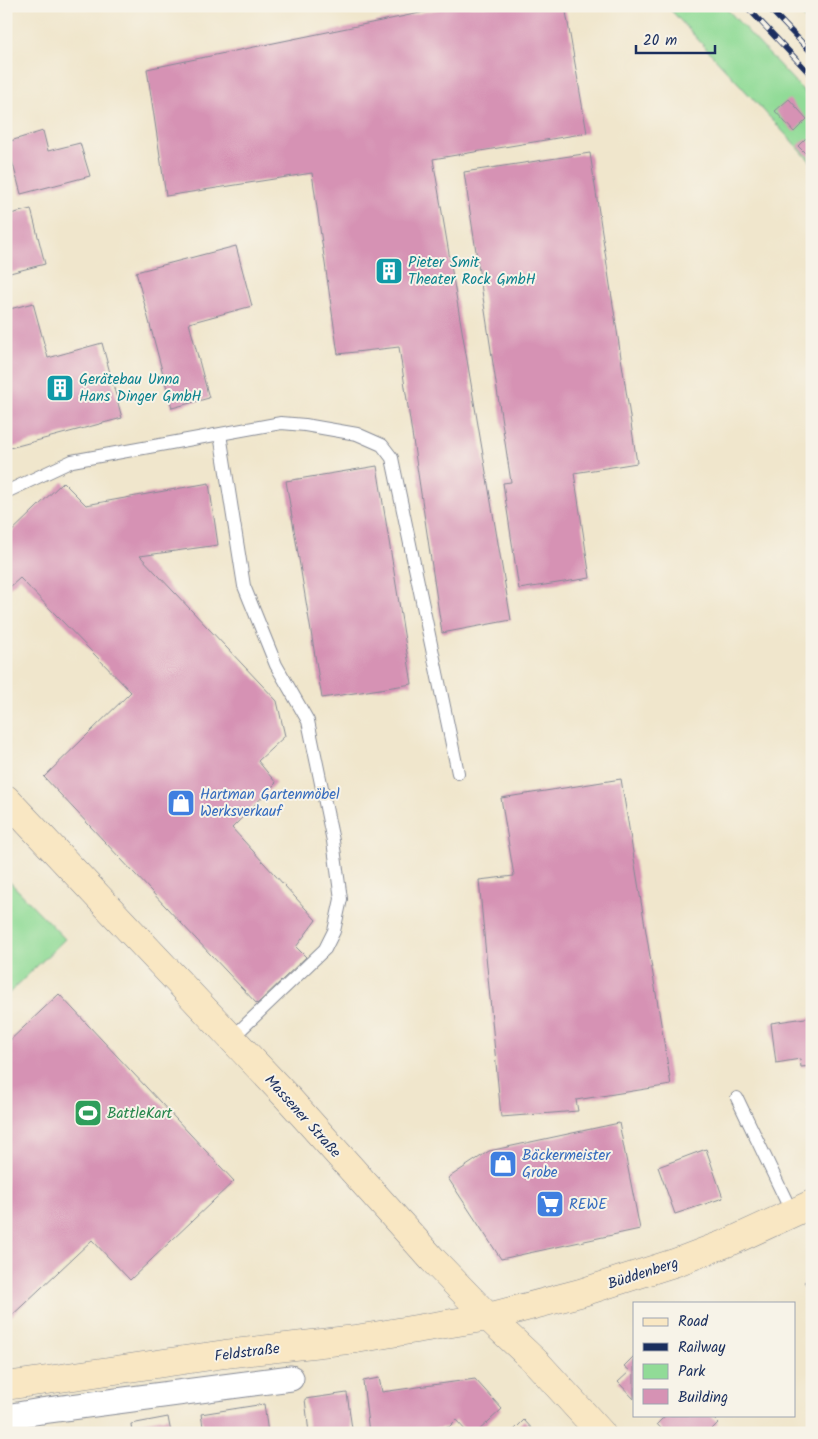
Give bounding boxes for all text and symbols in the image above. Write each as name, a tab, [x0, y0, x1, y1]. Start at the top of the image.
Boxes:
scale bar	[636, 22, 714, 54]
text: 20 m	[643, 29, 677, 53]
place label: Pieter Smit Theater Rock GmbH	[408, 251, 536, 292]
building icon: Pieter Smit Theater Rock GmbH	[374, 256, 404, 286]
place label: Gerätebau Unna Hans Dinger GmbH	[79, 368, 202, 409]
building icon: Gerätebau Unna Hans Dinger GmbH	[45, 373, 75, 403]
place label: Hartman Gartenmöbel Werksverkauf	[200, 783, 340, 824]
shop icon: Hartman Gartenmöbel Werksverkauf	[166, 788, 196, 818]
street label: Massener Straße	[258, 1069, 347, 1164]
sports icon: BattleKart	[73, 1098, 103, 1128]
place label: BattleKart	[107, 1102, 172, 1126]
place label: Bäckermeister Grobe	[522, 1144, 611, 1185]
shop icon: Bäckermeister Grobe	[488, 1149, 518, 1179]
supermarket icon: REWE	[535, 1189, 565, 1219]
place label: REWE	[569, 1193, 608, 1217]
street label: Büddenberg	[605, 1251, 682, 1297]
legend	[633, 1302, 796, 1416]
text: Road	[678, 1310, 709, 1334]
text: Railway	[678, 1336, 726, 1360]
street label: Feldstraße	[213, 1337, 281, 1369]
text: Park	[678, 1360, 706, 1384]
text: Building	[678, 1386, 728, 1410]

